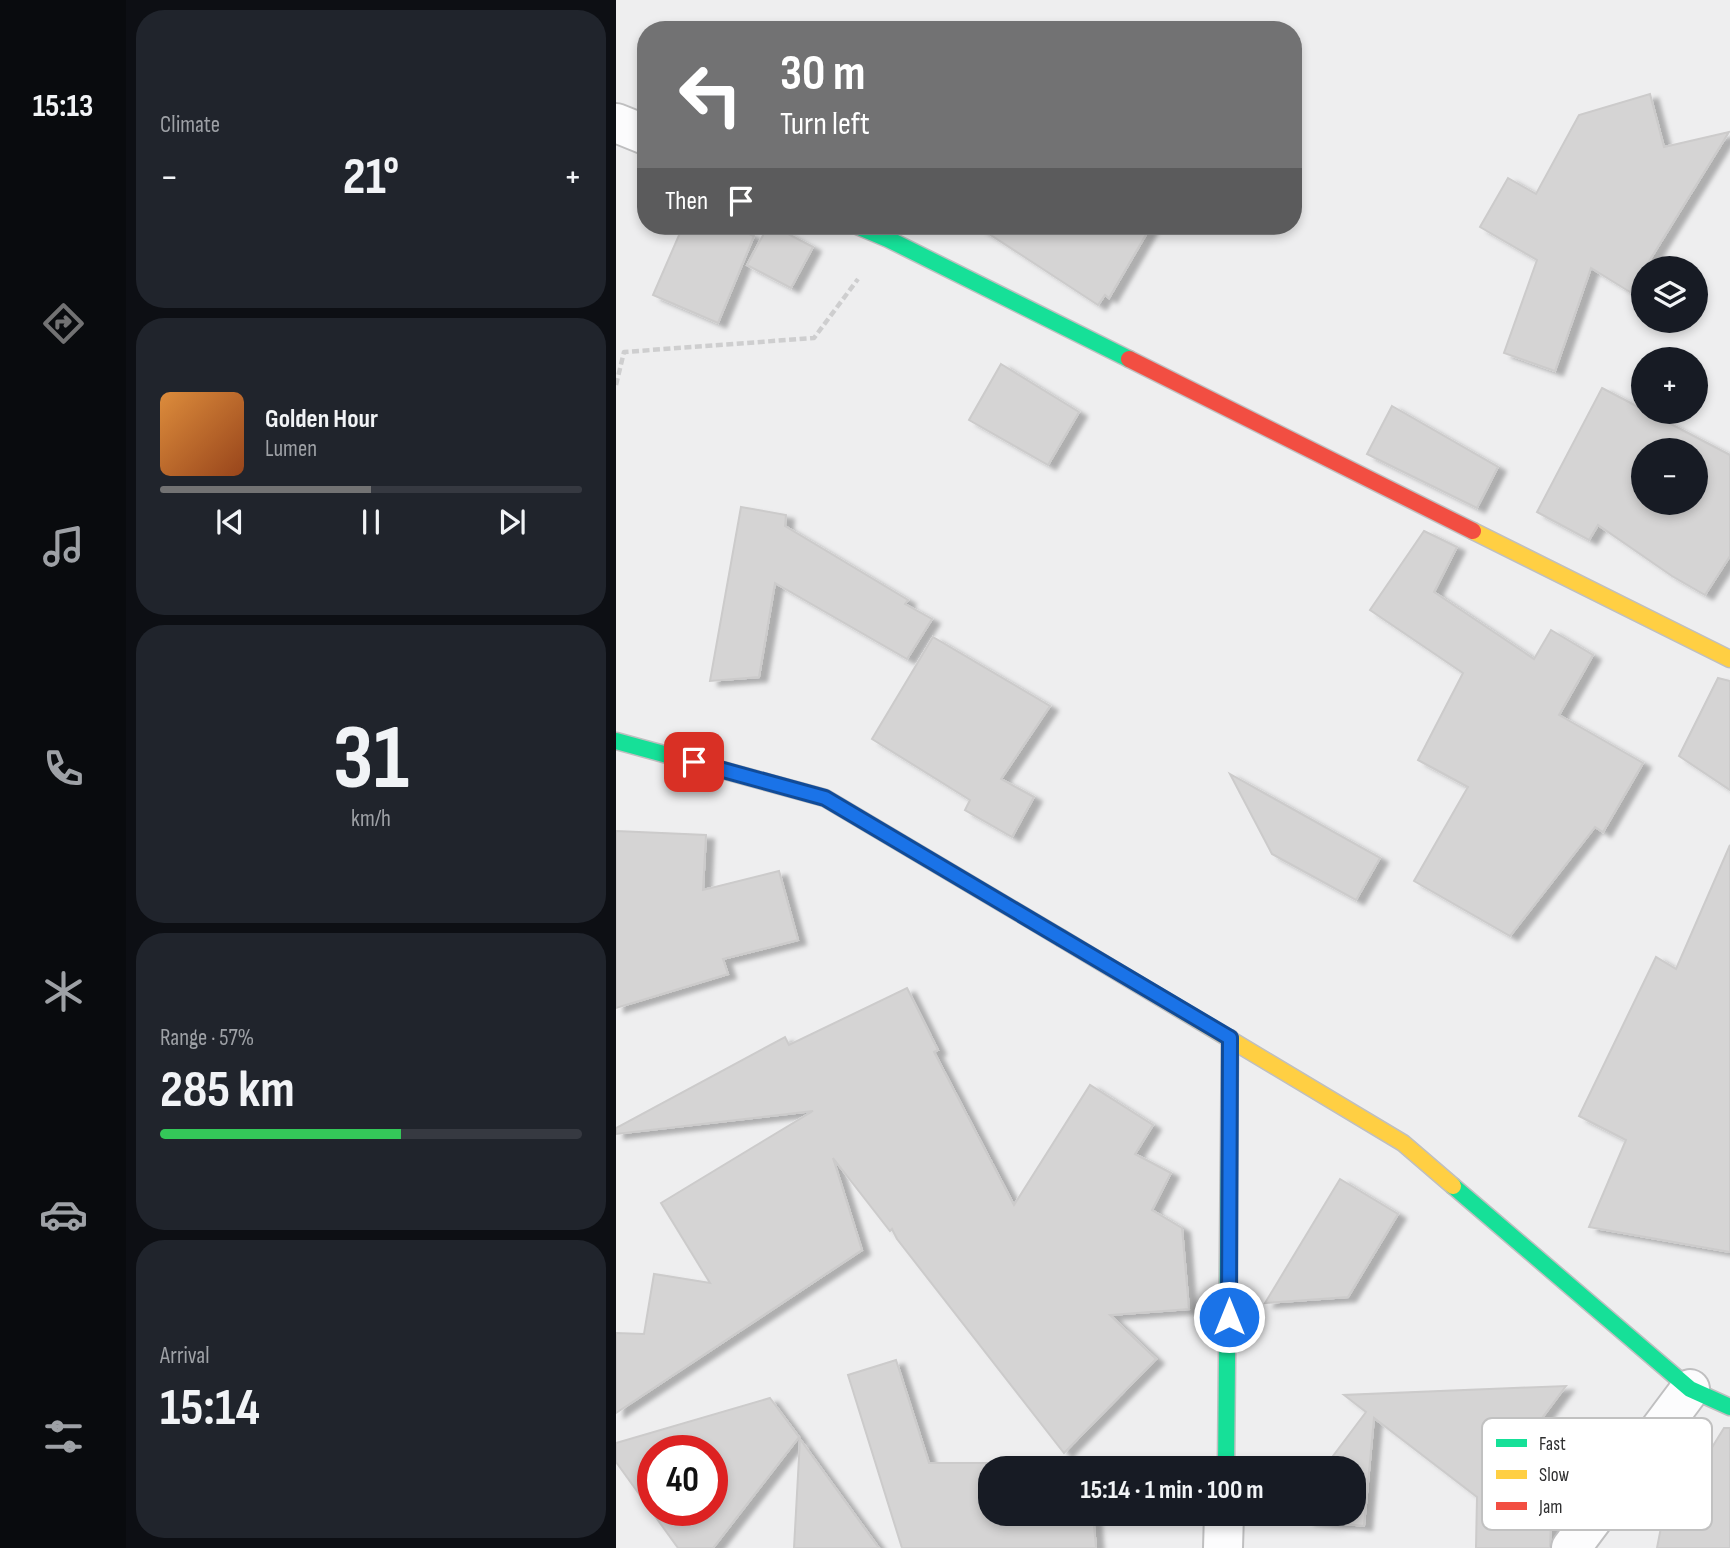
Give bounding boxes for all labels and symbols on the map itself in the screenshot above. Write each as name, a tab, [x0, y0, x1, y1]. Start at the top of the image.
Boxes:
pin	[664, 732, 724, 792]
position arrow	[1192, 1280, 1266, 1354]
legend	[1482, 1418, 1712, 1530]
text: Fast	[1539, 1433, 1566, 1456]
speed limit sign: 40	[637, 1435, 728, 1526]
text: Slow	[1539, 1464, 1569, 1487]
text: Jam	[1538, 1496, 1562, 1519]

